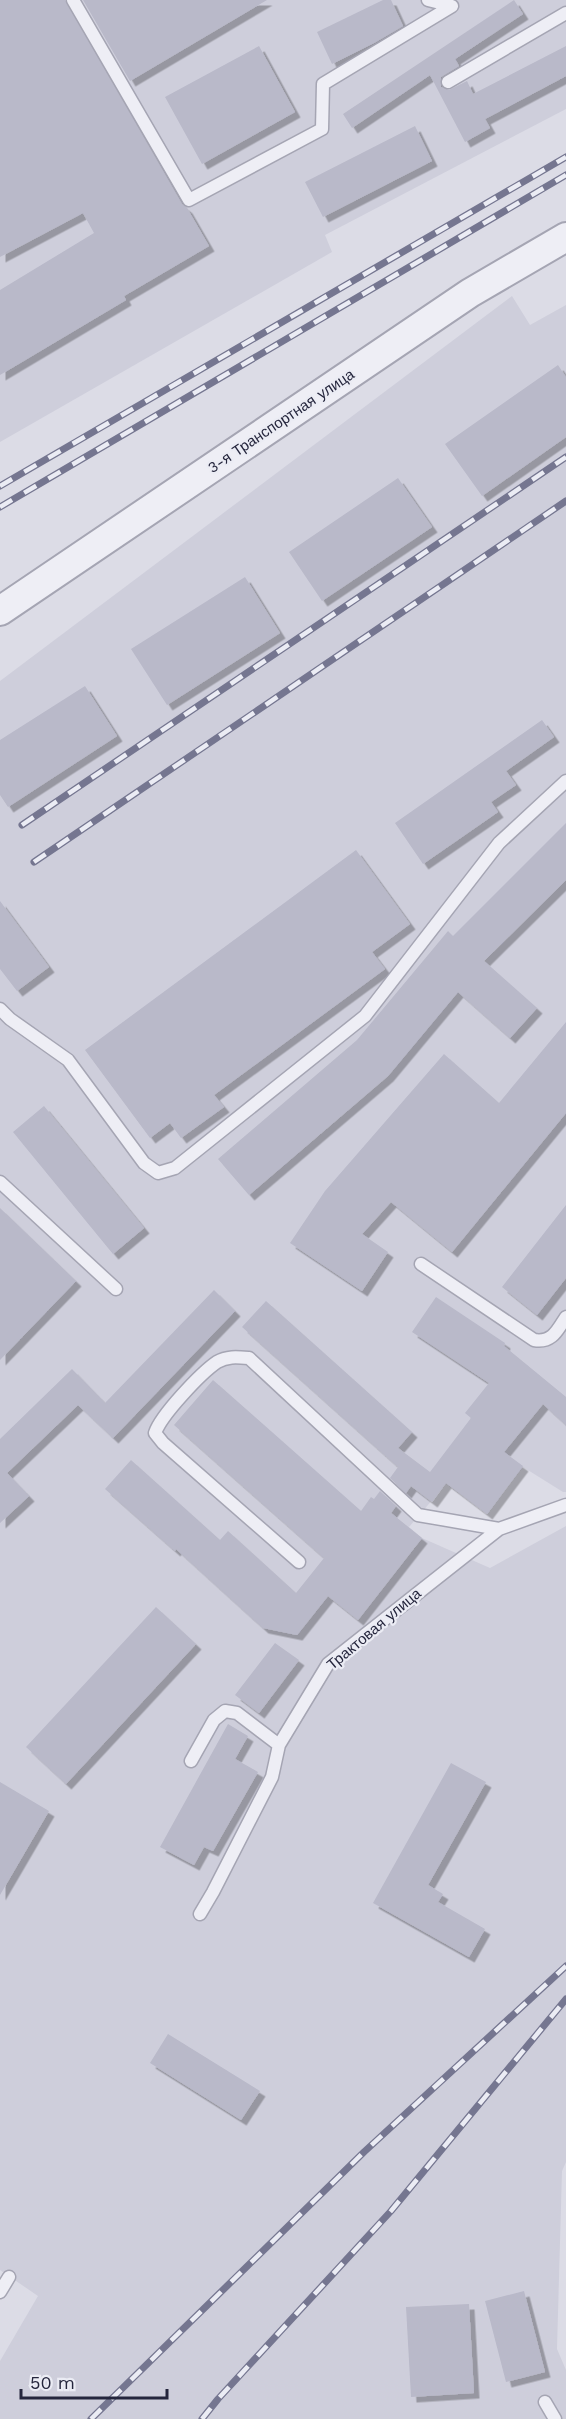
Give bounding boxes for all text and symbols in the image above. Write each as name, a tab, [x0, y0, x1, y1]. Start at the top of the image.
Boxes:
street label: 3-я Транспортная улица	[204, 365, 358, 477]
street label: Трактовая улица	[323, 1584, 425, 1674]
scale bar	[21, 2362, 166, 2400]
text: 50 m	[30, 2372, 75, 2393]

